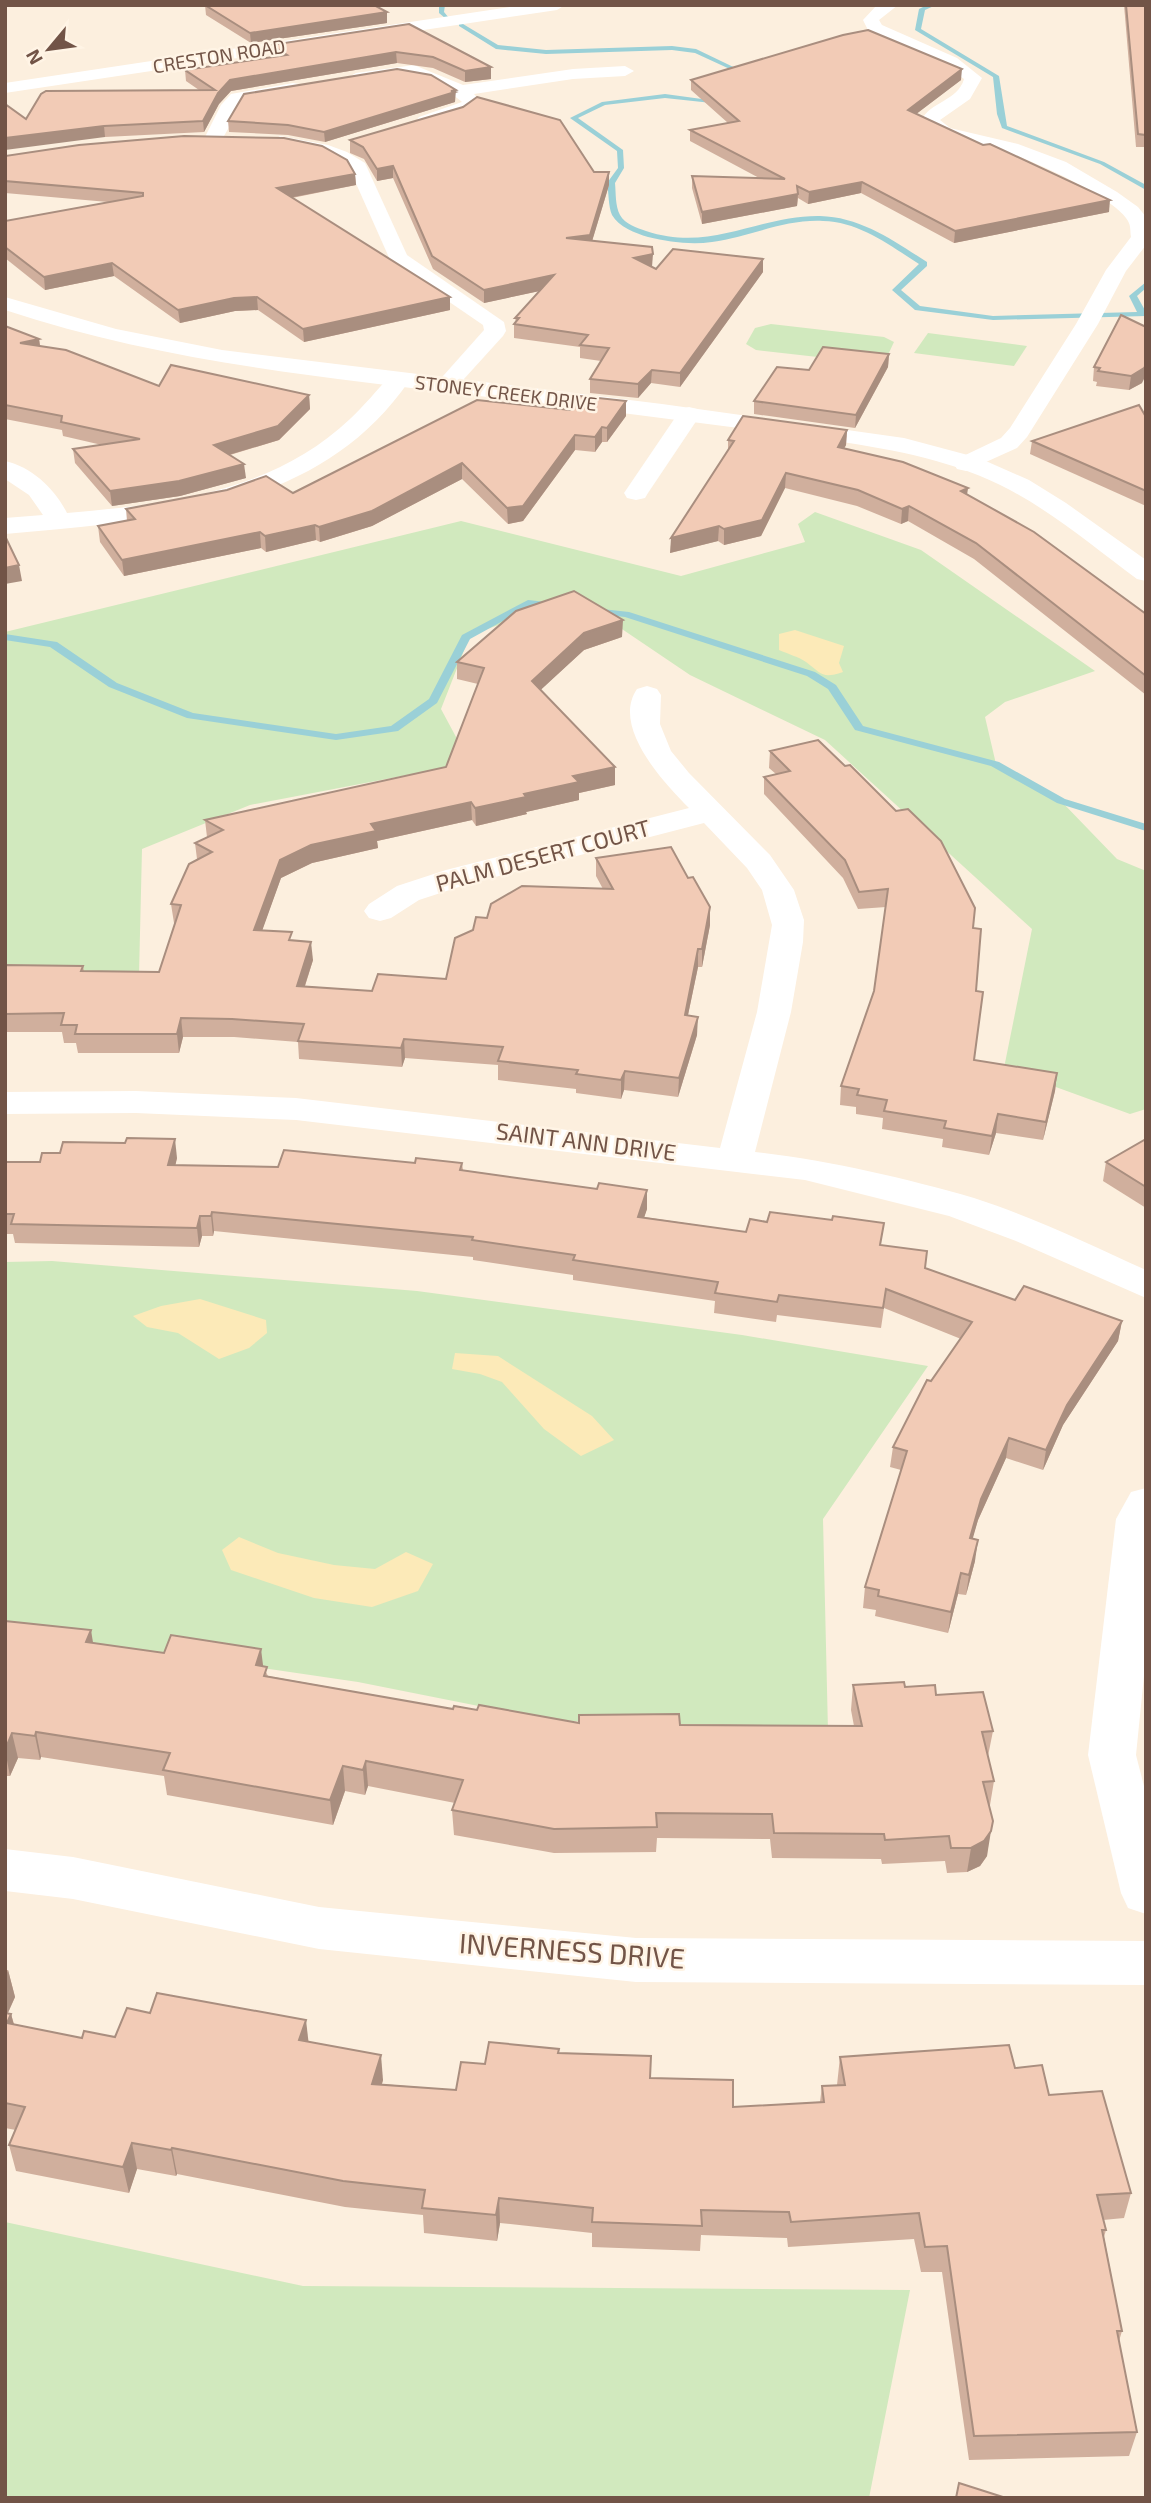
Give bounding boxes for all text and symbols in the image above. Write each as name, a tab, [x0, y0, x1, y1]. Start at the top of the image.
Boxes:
north arrow	[14, 14, 84, 84]
street label: CRESTON ROAD	[151, 34, 287, 77]
text: N	[20, 46, 47, 69]
street label: STONEY CREEK DRIVE	[414, 370, 598, 415]
street label: PALM DESERT COURT	[432, 813, 653, 897]
street label: SAINT ANN DRIVE	[495, 1116, 678, 1166]
street label: INVERNESS DRIVE	[458, 1925, 686, 1975]

